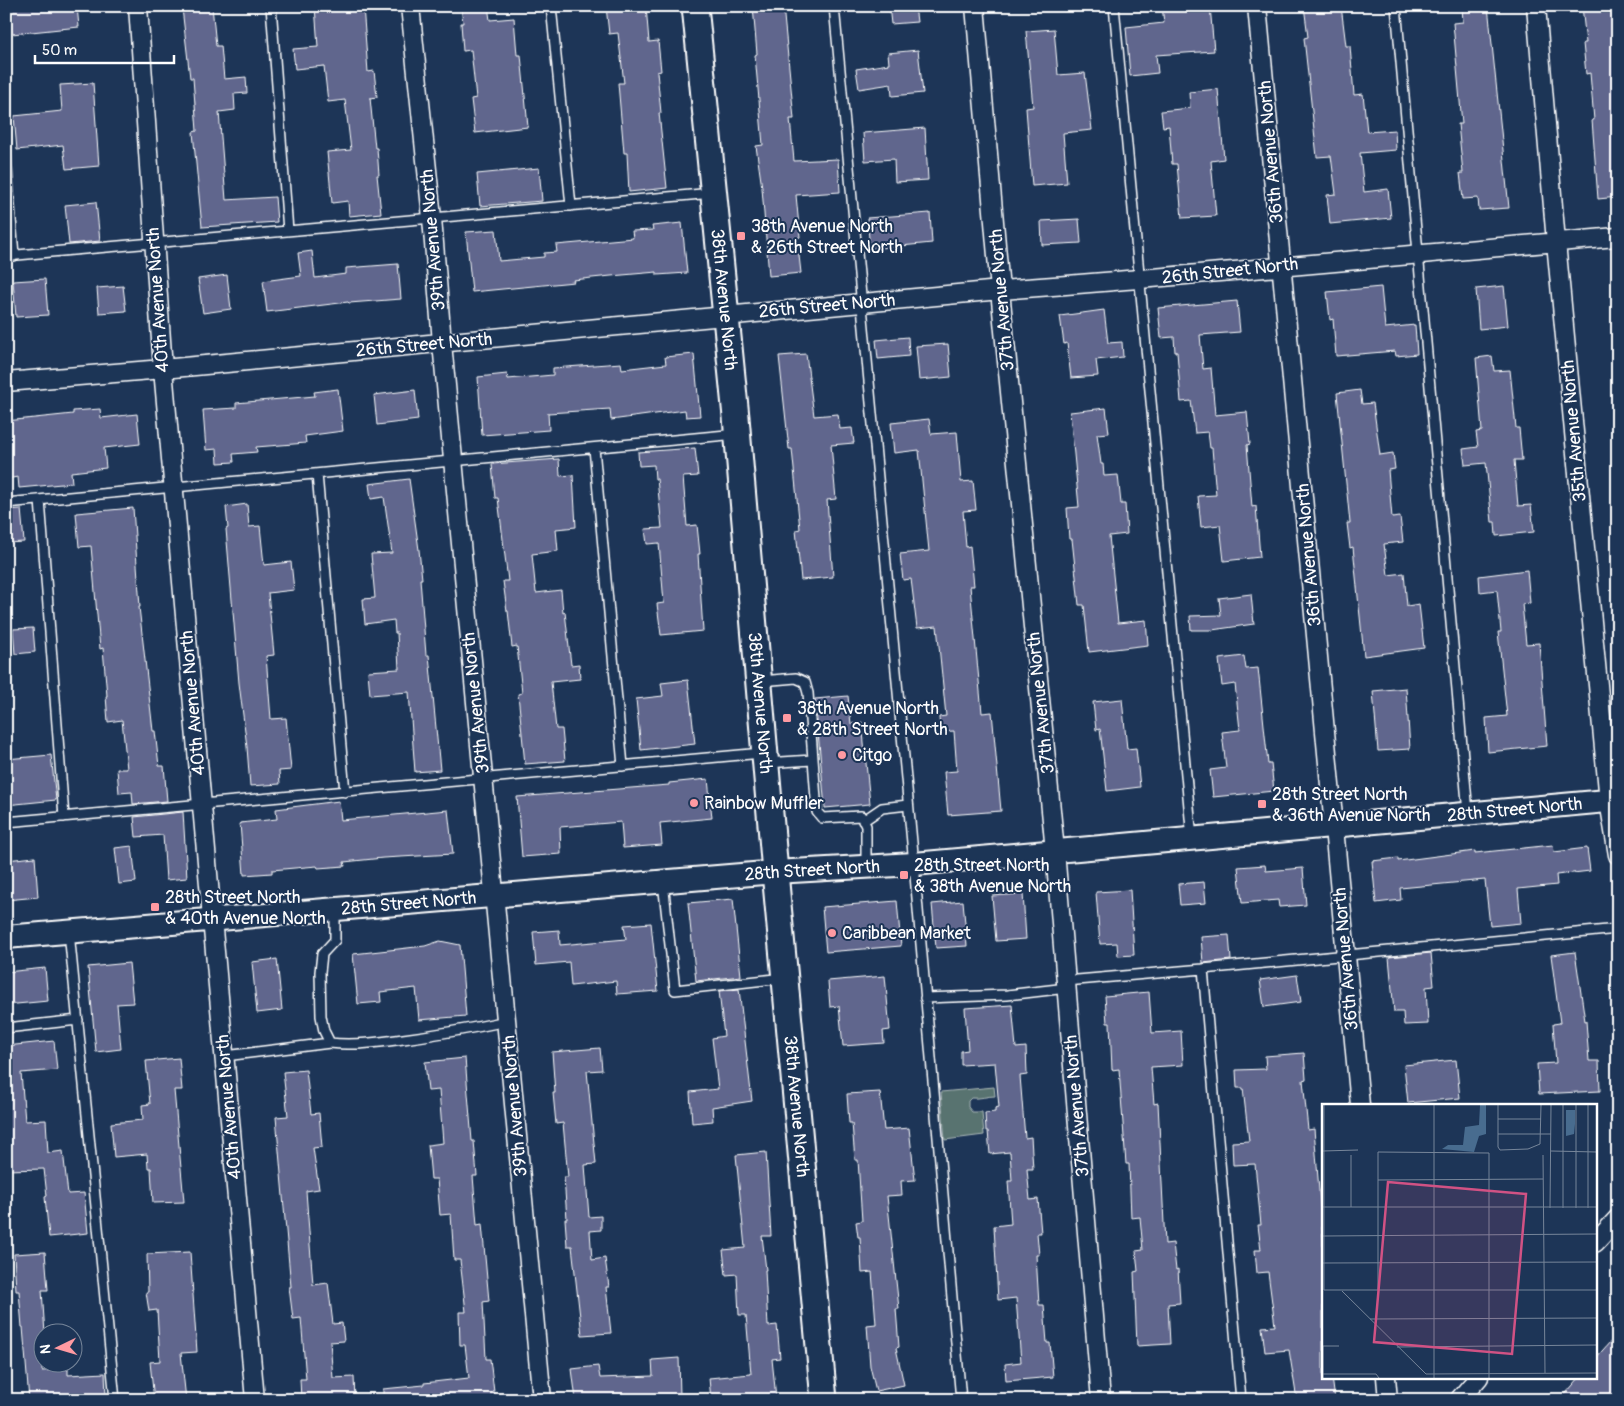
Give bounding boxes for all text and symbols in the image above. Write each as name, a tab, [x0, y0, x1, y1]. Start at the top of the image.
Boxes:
scale bar	[35, 32, 174, 64]
text: 50 m	[42, 41, 77, 60]
street label: 36th Avenue North	[1253, 80, 1289, 224]
street label: 39th Avenue North	[415, 168, 451, 312]
place label: 38th Avenue North & 26th Street North	[751, 215, 903, 259]
street label: 40th Avenue North	[141, 227, 175, 373]
street label: 38th Avenue North	[706, 228, 743, 371]
street label: 37th Avenue North	[984, 228, 1020, 372]
marker: 38th Avenue North & 26th Street North	[735, 230, 747, 242]
street label: 26th Street North	[1161, 252, 1299, 290]
street label: 26th Street North	[758, 289, 896, 323]
street label: 26th Street North	[355, 328, 493, 362]
street label: 35th Avenue North	[1556, 359, 1592, 503]
street label: 36th Avenue North	[1291, 483, 1327, 627]
street label: 40th Avenue North	[175, 630, 211, 776]
street label: 39th Avenue North	[457, 631, 495, 775]
street label: 38th Avenue North	[743, 631, 778, 775]
street label: 37th Avenue North	[1022, 631, 1060, 775]
place label: 38th Avenue North & 28th Street North	[797, 697, 948, 741]
marker: 38th Avenue North & 28th Street North	[781, 712, 793, 724]
place label: Citgo	[852, 744, 893, 767]
marker: Citgo	[836, 749, 848, 761]
place label: 28th Street North & 36th Avenue North	[1272, 783, 1431, 827]
place label: Rainbow Muffler	[704, 792, 824, 815]
street label: 28th Street North	[1446, 792, 1583, 827]
marker: Rainbow Muffler	[688, 797, 700, 809]
marker: 28th Street North & 36th Avenue North	[1256, 798, 1268, 810]
street label: 28th Street North	[744, 854, 881, 886]
place label: 28th Street North & 38th Avenue North	[914, 854, 1071, 898]
marker: 28th Street North & 38th Avenue North	[898, 869, 910, 881]
place label: 28th Street North & 40th Avenue North	[165, 886, 326, 930]
street label: 28th Street North	[340, 886, 477, 920]
street label: 36th Avenue North	[1328, 887, 1364, 1031]
marker: 28th Street North & 40th Avenue North	[149, 901, 161, 913]
place label: Caribbean Market	[842, 922, 972, 945]
marker: Caribbean Market	[826, 927, 838, 939]
street label: 40th Avenue North	[211, 1034, 247, 1180]
street label: 39th Avenue North	[497, 1034, 533, 1178]
street label: 37th Avenue North	[1059, 1034, 1095, 1178]
street label: 38th Avenue North	[779, 1035, 815, 1178]
inset map	[1322, 1104, 1596, 1378]
north arrow	[32, 1324, 82, 1374]
text: N	[37, 1344, 54, 1355]

